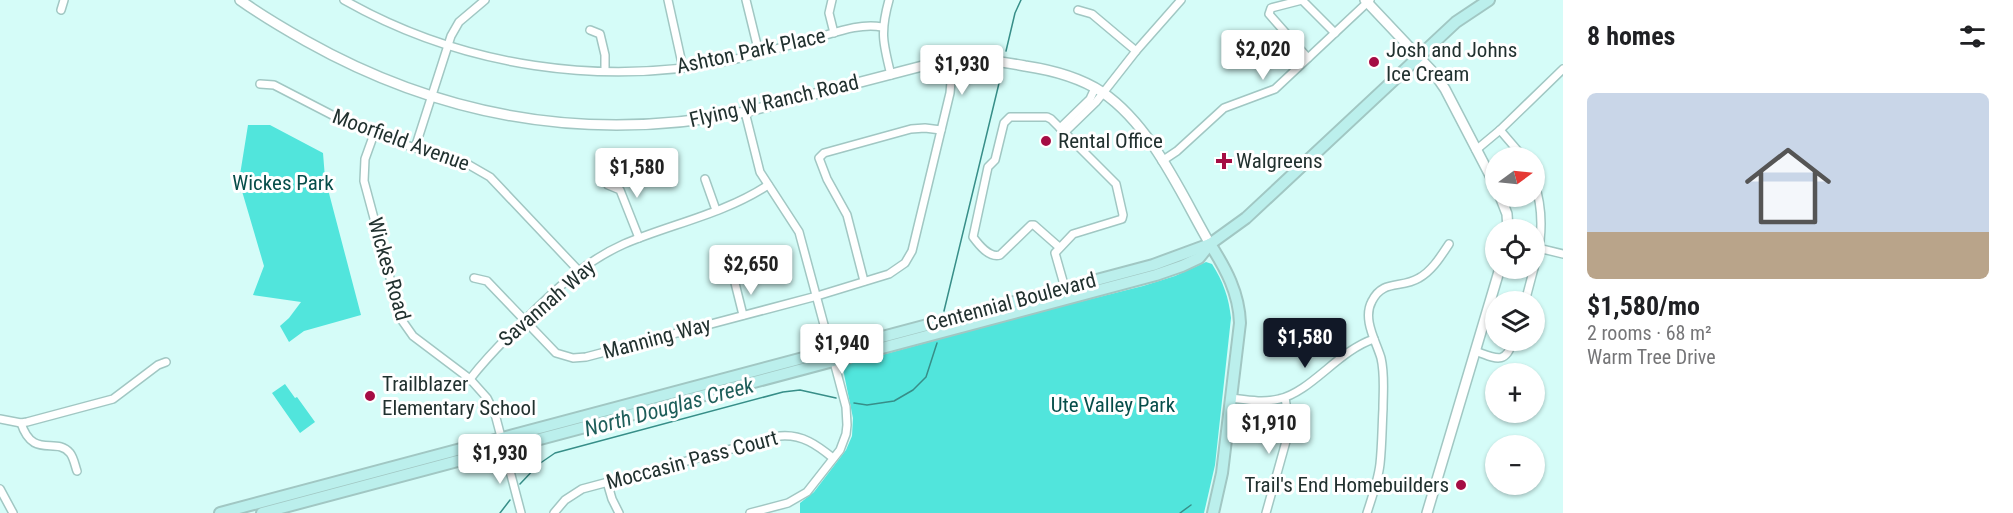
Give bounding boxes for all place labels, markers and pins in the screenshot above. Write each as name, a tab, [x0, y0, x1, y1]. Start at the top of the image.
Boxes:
pin: $2,020	[1214, 30, 1312, 81]
place label: Josh and Johns Ice Cream	[1386, 38, 1517, 86]
pin: $1,930	[913, 45, 1011, 96]
marker: Josh and Johns Ice Cream	[1367, 55, 1381, 69]
place label: Rental Office	[1058, 129, 1163, 153]
marker: Rental Office	[1039, 134, 1053, 148]
pin: $1,580	[588, 148, 686, 199]
place label: Walgreens	[1236, 149, 1323, 173]
marker: Walgreens	[1217, 154, 1231, 168]
pin: $2,650	[702, 245, 800, 296]
pin: $1,580	[1256, 318, 1354, 369]
pin: $1,940	[793, 324, 891, 375]
place label: Trailblazer Elementary School	[382, 372, 536, 420]
marker: Trailblazer Elementary School	[363, 389, 377, 403]
pin: $1,910	[1220, 404, 1318, 455]
pin: $1,930	[451, 434, 549, 485]
place label: Trail's End Homebuilders	[1244, 473, 1449, 497]
marker: Trail's End Homebuilders	[1454, 478, 1468, 492]

